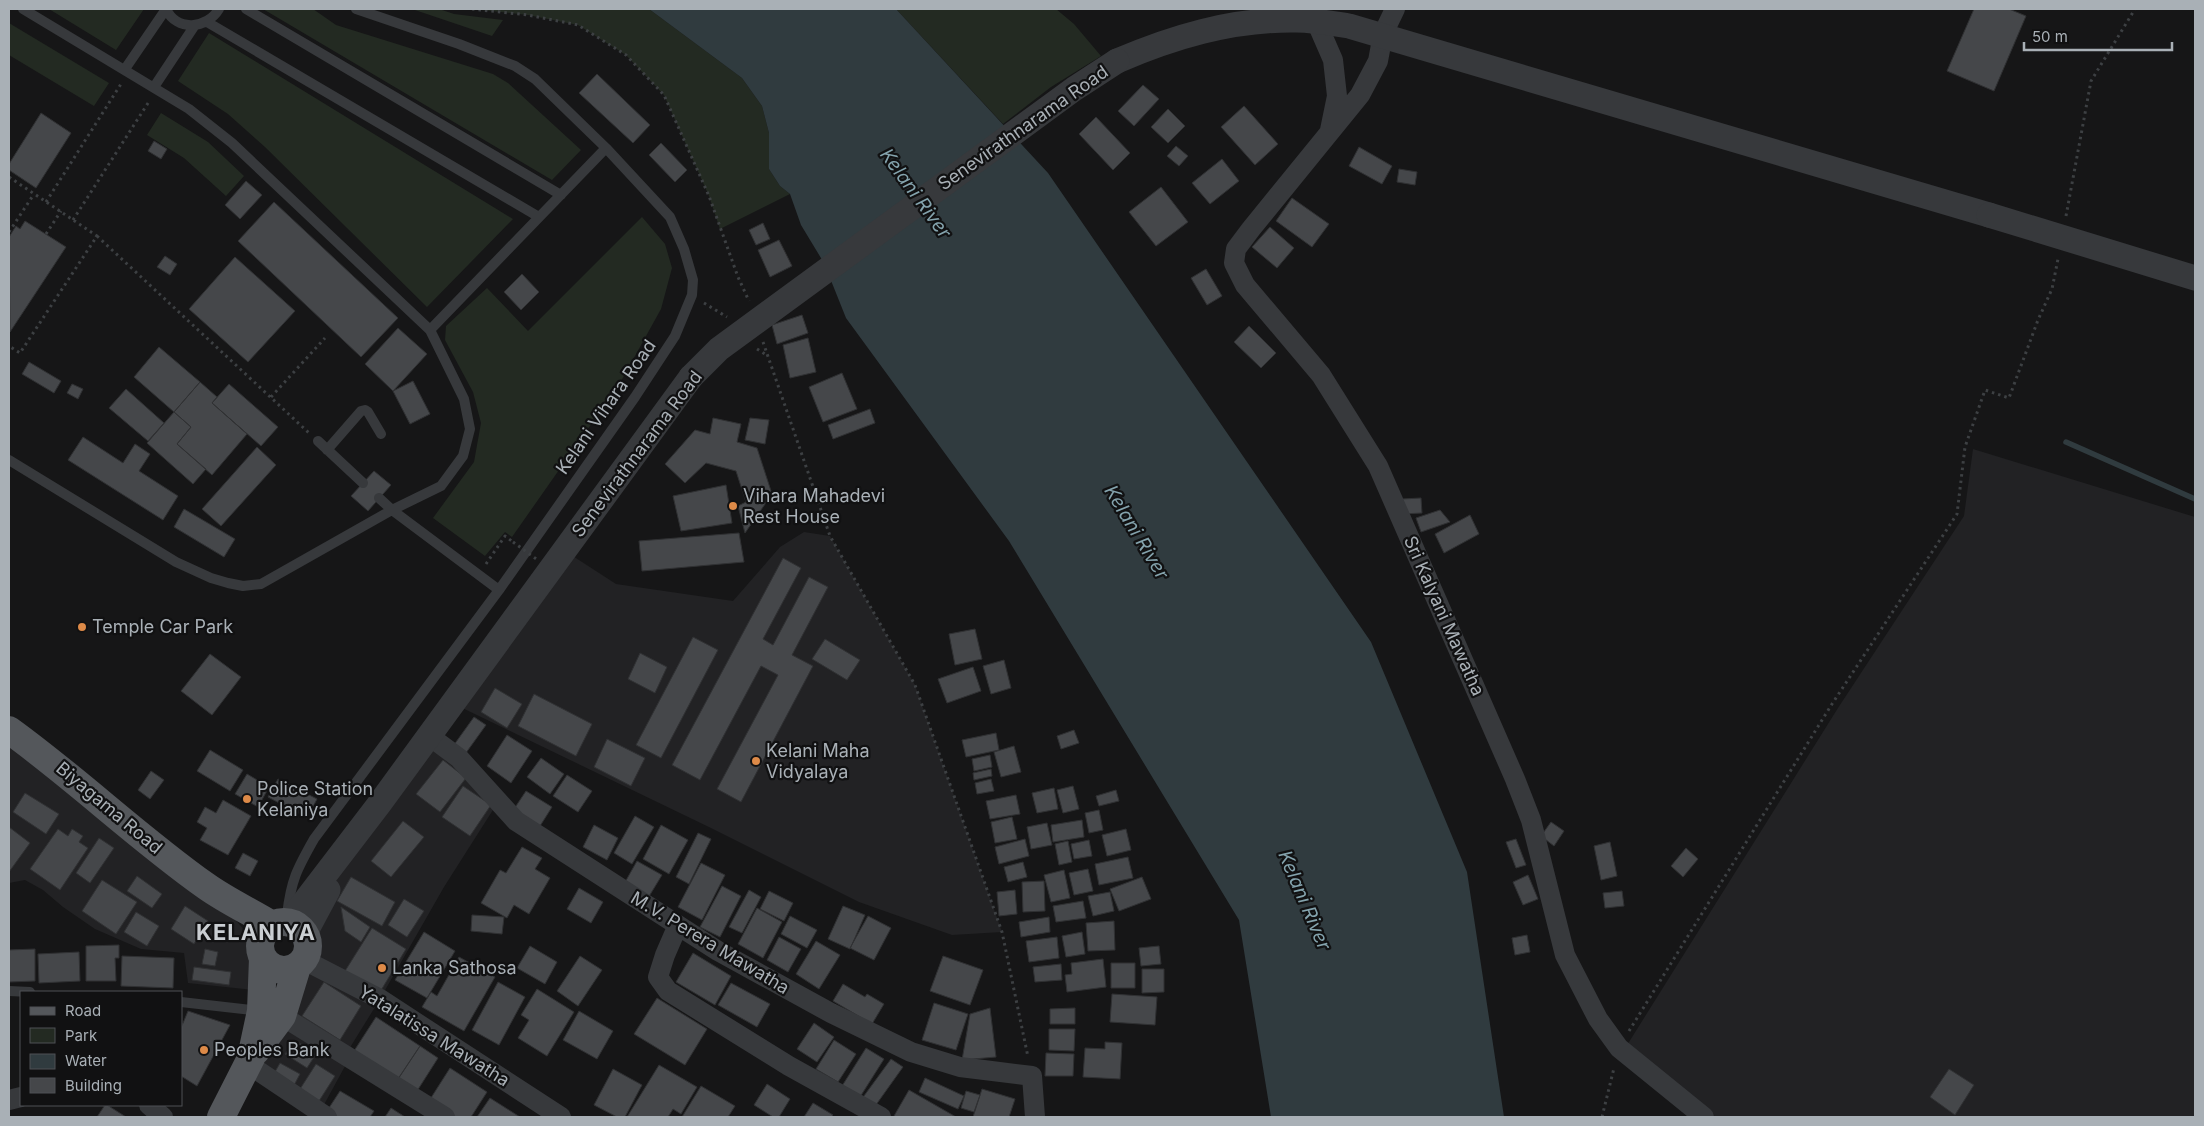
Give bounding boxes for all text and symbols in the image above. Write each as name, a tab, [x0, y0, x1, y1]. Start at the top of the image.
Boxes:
scale bar	[2024, 20, 2172, 52]
text: 50 m	[2032, 27, 2068, 46]
street label: Senevirathnarama Road	[934, 61, 1112, 194]
water label: Kelani River	[875, 144, 956, 243]
street label: Kelani Vihara Road	[551, 335, 660, 478]
street label: Senevirathnarama Road	[567, 366, 706, 541]
water label: Kelani River	[1100, 481, 1174, 584]
place label: Vihara Mahadevi Rest House	[743, 485, 885, 527]
marker: Vihara Mahadevi Rest House	[727, 500, 739, 512]
street label: Sri Kalyani Mawatha	[1400, 533, 1489, 699]
place label: Temple Car Park	[92, 616, 233, 637]
marker: Temple Car Park	[76, 621, 88, 633]
place label: Kelani Maha Vidyalaya	[766, 740, 870, 782]
marker: Kelani Maha Vidyalaya	[750, 755, 762, 767]
street label: Biyagama Road	[52, 757, 167, 858]
place label: Police Station Kelaniya	[257, 778, 373, 820]
marker: Police Station Kelaniya	[241, 793, 253, 805]
water label: Kelani River	[1273, 847, 1336, 954]
street label: M.V. Perera Mawatha	[627, 887, 793, 998]
district label: KELANIYA	[196, 919, 316, 945]
place label: Lanka Sathosa	[392, 957, 517, 978]
marker: Lanka Sathosa	[376, 962, 388, 974]
street label: Yatalatissa Mawatha	[355, 981, 514, 1091]
legend	[20, 991, 182, 1106]
text: Road	[65, 1001, 101, 1020]
text: Park	[65, 1026, 98, 1045]
place label: Peoples Bank	[214, 1039, 330, 1060]
marker: Peoples Bank	[198, 1044, 210, 1056]
text: Water	[65, 1051, 107, 1070]
text: Building	[65, 1076, 122, 1095]

